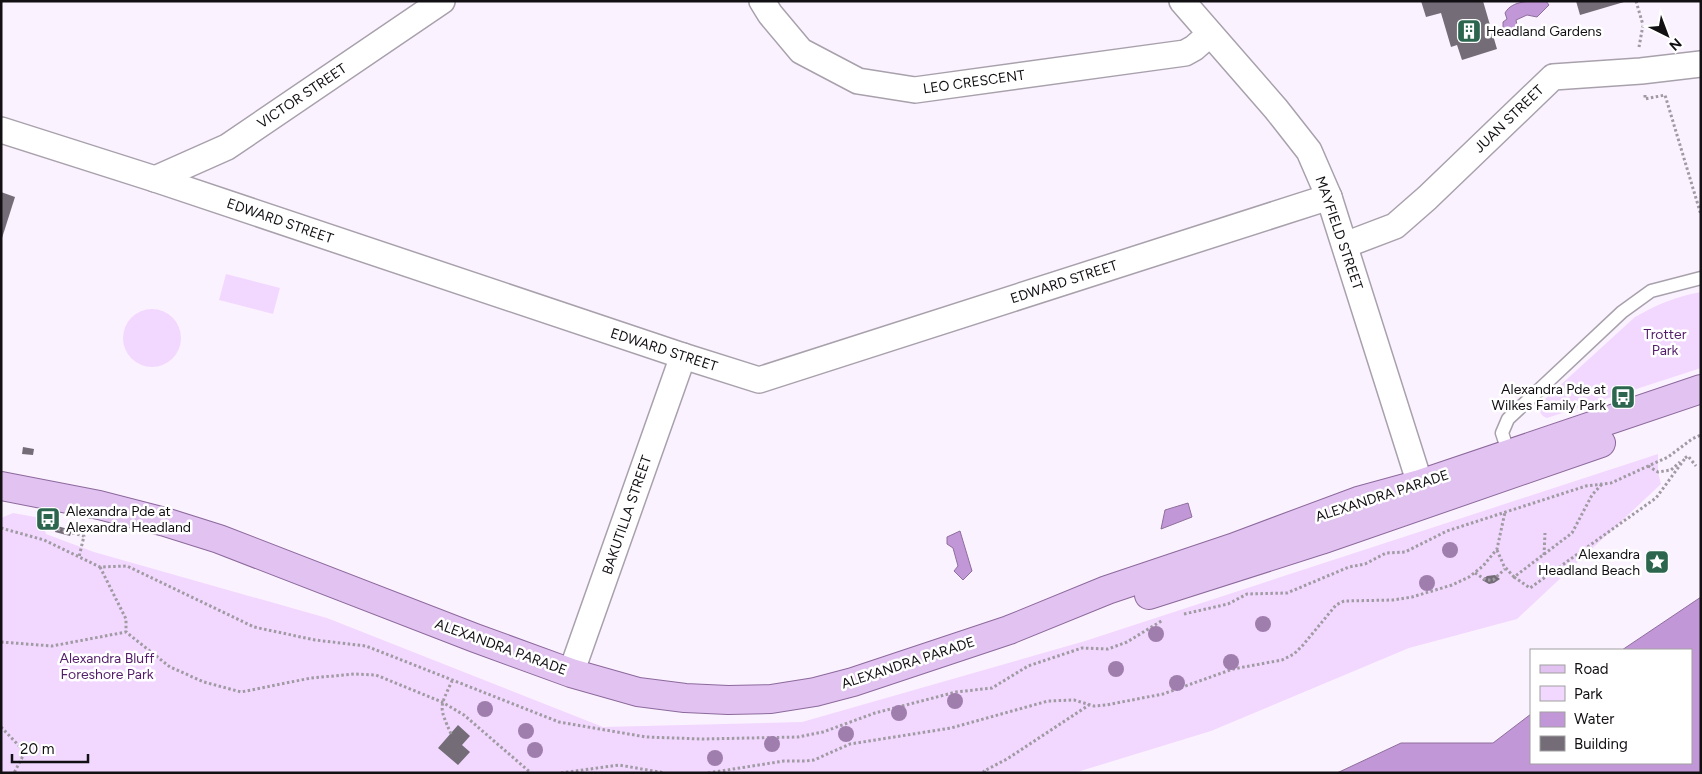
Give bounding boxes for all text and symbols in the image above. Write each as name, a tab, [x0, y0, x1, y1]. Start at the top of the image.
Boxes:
north arrow	[1642, 10, 1692, 60]
building icon: Headland Gardens	[1456, 18, 1482, 44]
place label: Headland Gardens	[1486, 23, 1602, 40]
text: N	[1666, 34, 1685, 54]
street label: VICTOR STREET	[254, 60, 350, 132]
street label: LEO CRESCENT	[922, 66, 1026, 98]
street label: JUAN STREET	[1471, 81, 1548, 156]
street label: MAYFIELD STREET	[1312, 174, 1367, 292]
street label: EDWARD STREET	[225, 195, 336, 247]
street label: EDWARD STREET	[1008, 257, 1120, 307]
street label: EDWARD STREET	[608, 325, 720, 375]
park label: Trotter Park	[1644, 326, 1687, 359]
place label: Alexandra Pde at Wilkes Family Park	[1492, 381, 1606, 414]
bus stop icon: Alexandra Pde at Wilkes Family Park	[1610, 384, 1636, 410]
street label: BAKUTILLA STREET	[599, 453, 655, 577]
street label: ALEXANDRA PARADE	[1313, 466, 1451, 526]
place label: Alexandra Pde at Alexandra Headland	[66, 503, 191, 536]
bus stop icon: Alexandra Pde at Alexandra Headland	[35, 506, 61, 532]
place label: Alexandra Headland Beach	[1538, 546, 1640, 579]
place icon: Alexandra Headland Beach	[1644, 549, 1670, 575]
street label: ALEXANDRA PARADE	[433, 615, 569, 679]
street label: ALEXANDRA PARADE	[839, 633, 977, 693]
legend	[1530, 649, 1692, 764]
park label: Alexandra Bluff Foreshore Park	[60, 650, 155, 683]
text: Road	[1574, 660, 1609, 678]
text: Park	[1574, 685, 1603, 703]
text: Water	[1574, 710, 1614, 728]
scale bar	[12, 732, 89, 764]
text: Building	[1574, 735, 1628, 753]
text: 20 m	[20, 740, 54, 758]

